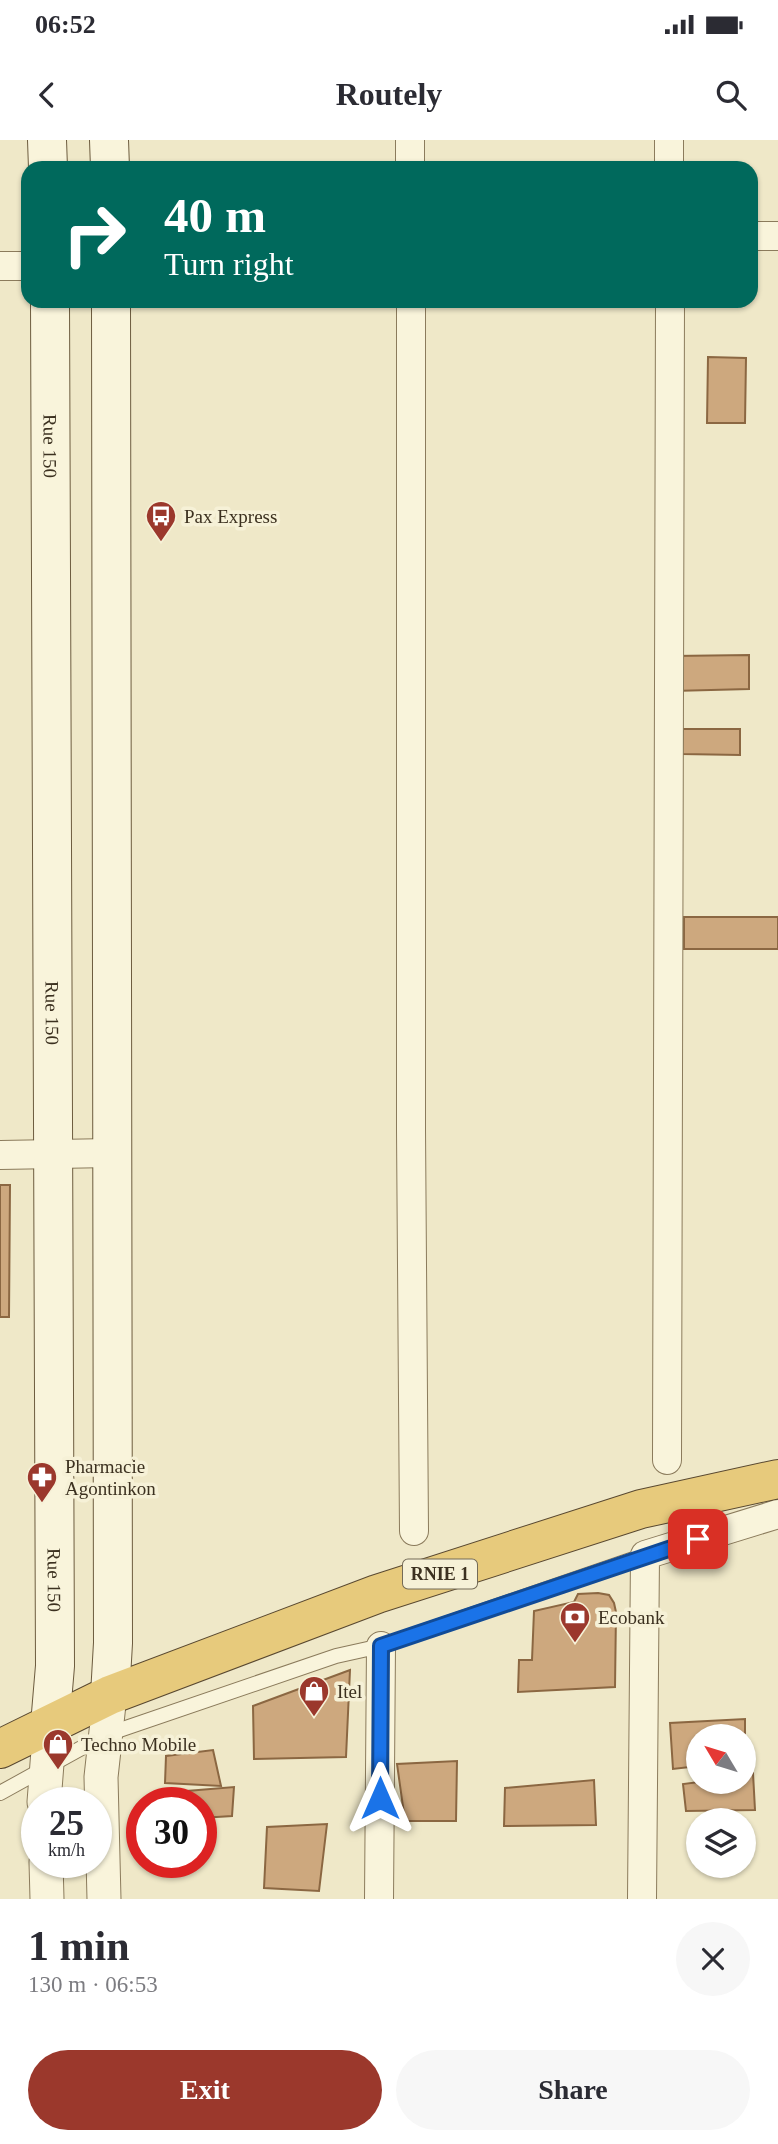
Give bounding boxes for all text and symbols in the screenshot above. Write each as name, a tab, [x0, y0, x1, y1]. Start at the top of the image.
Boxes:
text: 06:52	[35, 10, 96, 39]
icon: back	[28, 76, 66, 114]
text: Routely	[336, 76, 442, 112]
icon: search	[712, 76, 750, 114]
text: 40 m	[164, 188, 266, 243]
icon: right	[49, 189, 140, 280]
text: Turn right	[164, 246, 294, 282]
street label: Rue 150	[40, 414, 61, 478]
bus stop icon: Pax Express	[144, 499, 178, 543]
place label: Pax Express	[184, 506, 277, 527]
street label: Rue 150	[42, 981, 63, 1045]
place label: Pharmacie Agontinkon	[65, 1456, 156, 1499]
pharmacy icon: Pharmacie Agontinkon	[25, 1460, 59, 1504]
pin	[668, 1509, 728, 1569]
icon: arrive	[679, 1520, 717, 1558]
street label: Rue 150	[44, 1548, 65, 1612]
road number: RNIE 1	[403, 1560, 477, 1588]
bank icon: Ecobank	[558, 1600, 592, 1644]
place label: Ecobank	[598, 1607, 665, 1628]
shop icon: Itel	[297, 1674, 331, 1718]
place label: Itel	[337, 1681, 362, 1702]
north arrow	[686, 1724, 756, 1794]
map controls	[686, 1724, 756, 1878]
shop icon: Techno Mobile	[41, 1727, 75, 1771]
place label: Techno Mobile	[81, 1734, 196, 1755]
position arrow	[343, 1761, 417, 1835]
speed limit sign: 30	[126, 1787, 217, 1878]
text: 25	[49, 1804, 84, 1843]
button: layers	[686, 1808, 756, 1878]
text: km/h	[48, 1840, 85, 1860]
button: close	[676, 1922, 750, 1996]
text: 1 min	[28, 1923, 130, 1969]
text: 130 m · 06:53	[28, 1972, 158, 1997]
button: Exit	[28, 2050, 382, 2130]
button: Share	[396, 2050, 750, 2130]

